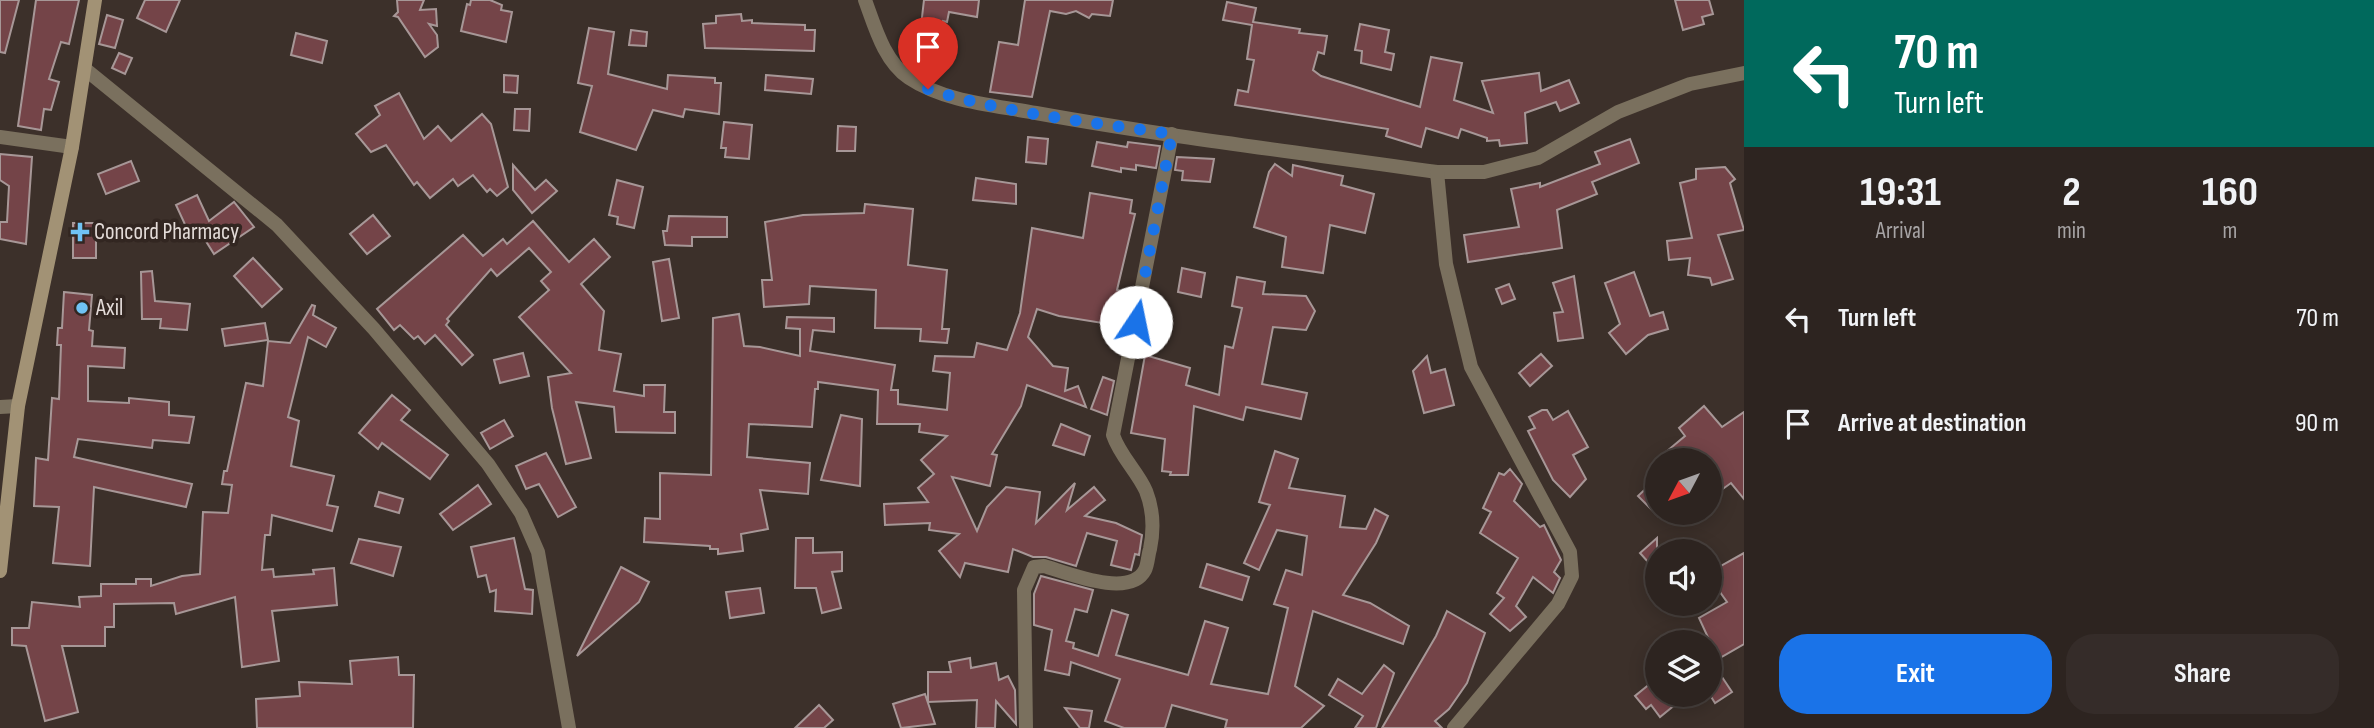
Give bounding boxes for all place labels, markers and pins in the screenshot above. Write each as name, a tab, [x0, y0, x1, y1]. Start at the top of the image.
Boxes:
pin	[898, 17, 958, 89]
place label: Concord Pharmacy	[94, 218, 239, 246]
marker: Concord Pharmacy	[72, 224, 88, 240]
place label: Axil	[95, 294, 123, 322]
marker: Axil	[74, 300, 90, 316]

